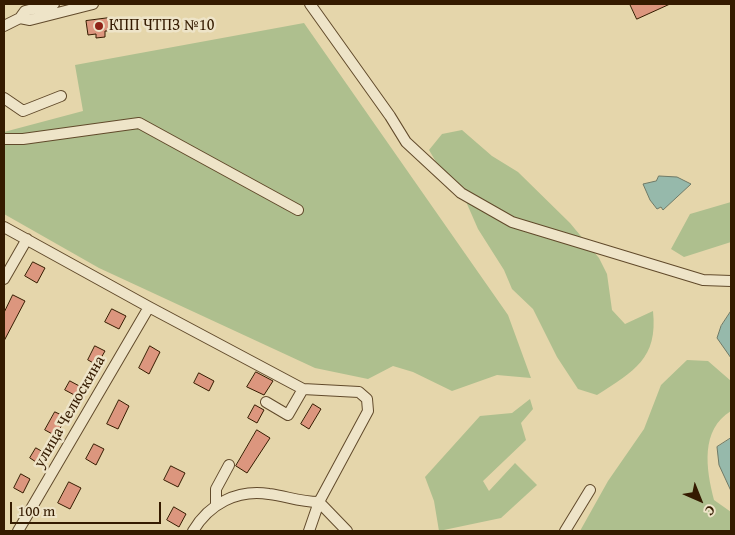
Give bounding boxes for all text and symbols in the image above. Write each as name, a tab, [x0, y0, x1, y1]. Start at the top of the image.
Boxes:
place label: КПП ЧТПЗ №10	[109, 16, 214, 36]
marker: КПП ЧТПЗ №10	[93, 20, 105, 32]
street label: улица Челюскина	[30, 353, 110, 471]
north arrow	[675, 475, 725, 525]
scale bar	[12, 492, 164, 524]
text: 100 m	[18, 500, 55, 521]
text: С	[701, 501, 720, 521]

